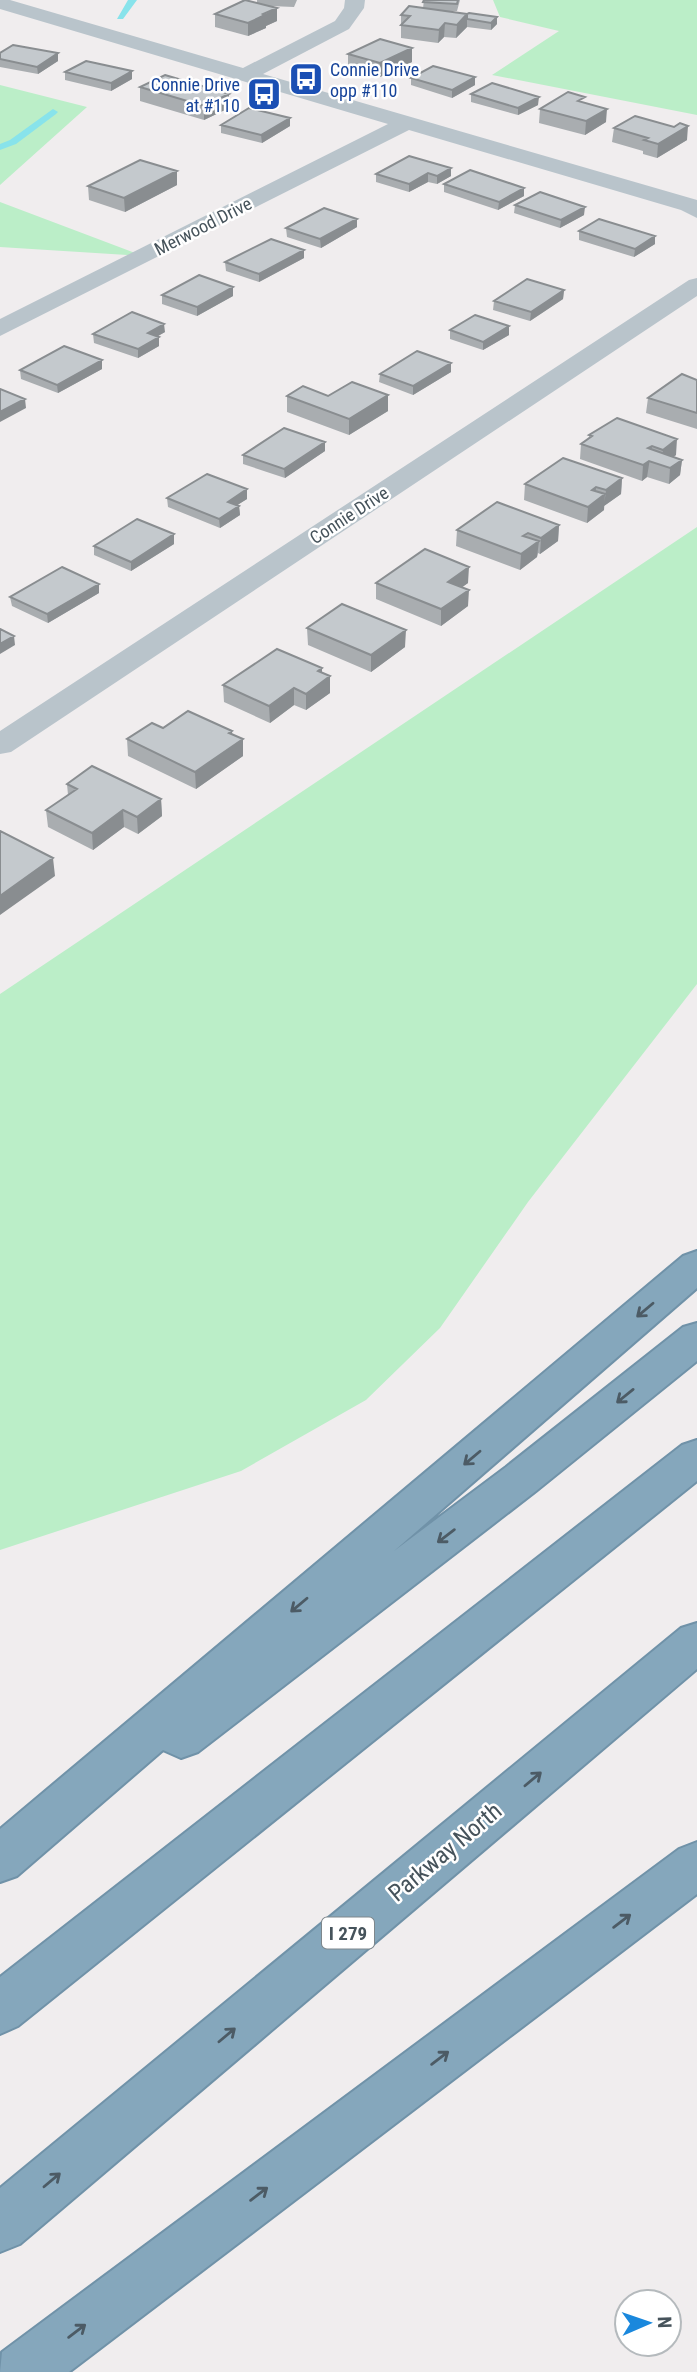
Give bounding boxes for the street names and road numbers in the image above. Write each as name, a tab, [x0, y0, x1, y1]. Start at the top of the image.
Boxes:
street label: Merwood Drive	[151, 192, 255, 260]
street label: Connie Drive	[306, 482, 392, 548]
street label: Parkway North	[383, 1797, 507, 1907]
road number: I 279	[322, 1918, 374, 1949]

